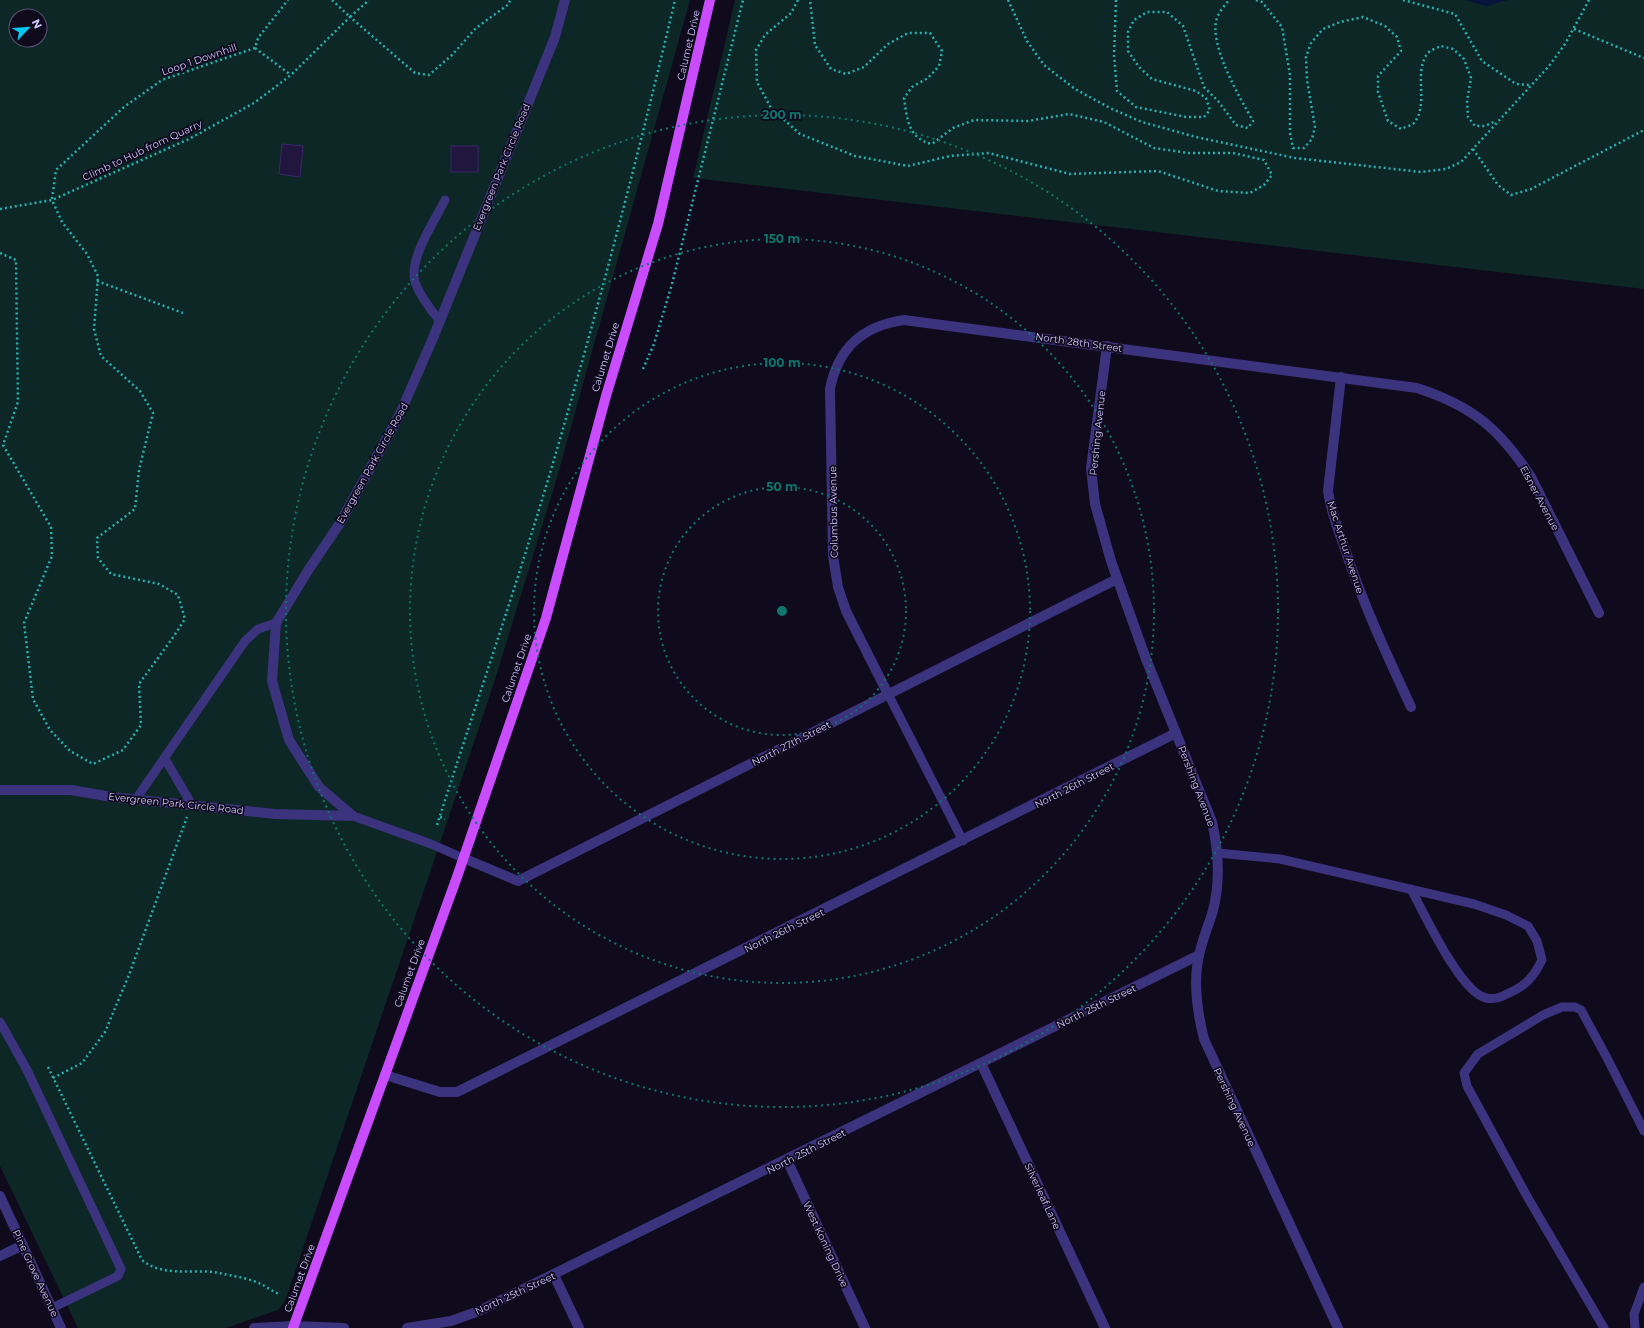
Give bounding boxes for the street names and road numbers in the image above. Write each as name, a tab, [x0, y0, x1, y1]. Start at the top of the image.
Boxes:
street label: Calumet Drive	[674, 9, 703, 82]
street label: Loop 1 Downhill	[160, 41, 239, 78]
street label: Evergreen Park Circle Road	[470, 102, 533, 233]
street label: Climb to Hub from Quarry	[80, 117, 205, 184]
street label: Calumet Drive	[589, 321, 622, 393]
street label: North 28th Street	[1035, 330, 1123, 355]
street label: Pershing Avenue	[1087, 390, 1108, 476]
street label: Evergreen Park Circle Road	[334, 401, 411, 526]
street label: Eisner Avenue	[1517, 464, 1562, 533]
street label: Columbus Avenue	[826, 466, 841, 558]
street label: Mac Arthur Avenue	[1324, 499, 1367, 595]
street label: Calumet Drive	[499, 632, 534, 704]
street label: North 27th Street	[749, 718, 833, 769]
street label: Pershing Avenue	[1175, 744, 1218, 828]
street label: North 26th Street	[1032, 760, 1116, 811]
street label: Evergreen Park Circle Road	[108, 790, 244, 817]
street label: North 26th Street	[742, 905, 826, 955]
street label: Calumet Drive	[391, 937, 428, 1009]
street label: North 25th Street	[1054, 982, 1138, 1031]
street label: Pershing Avenue	[1211, 1066, 1258, 1149]
street label: North 25th Street	[765, 1126, 848, 1177]
street label: Silverleaf Lane	[1021, 1161, 1064, 1232]
street label: West Koning Drive	[800, 1199, 851, 1289]
street label: Pine Grove Avenue	[10, 1228, 61, 1319]
street label: Calumet Drive	[281, 1242, 318, 1314]
street label: North 25th Street	[473, 1269, 557, 1318]

